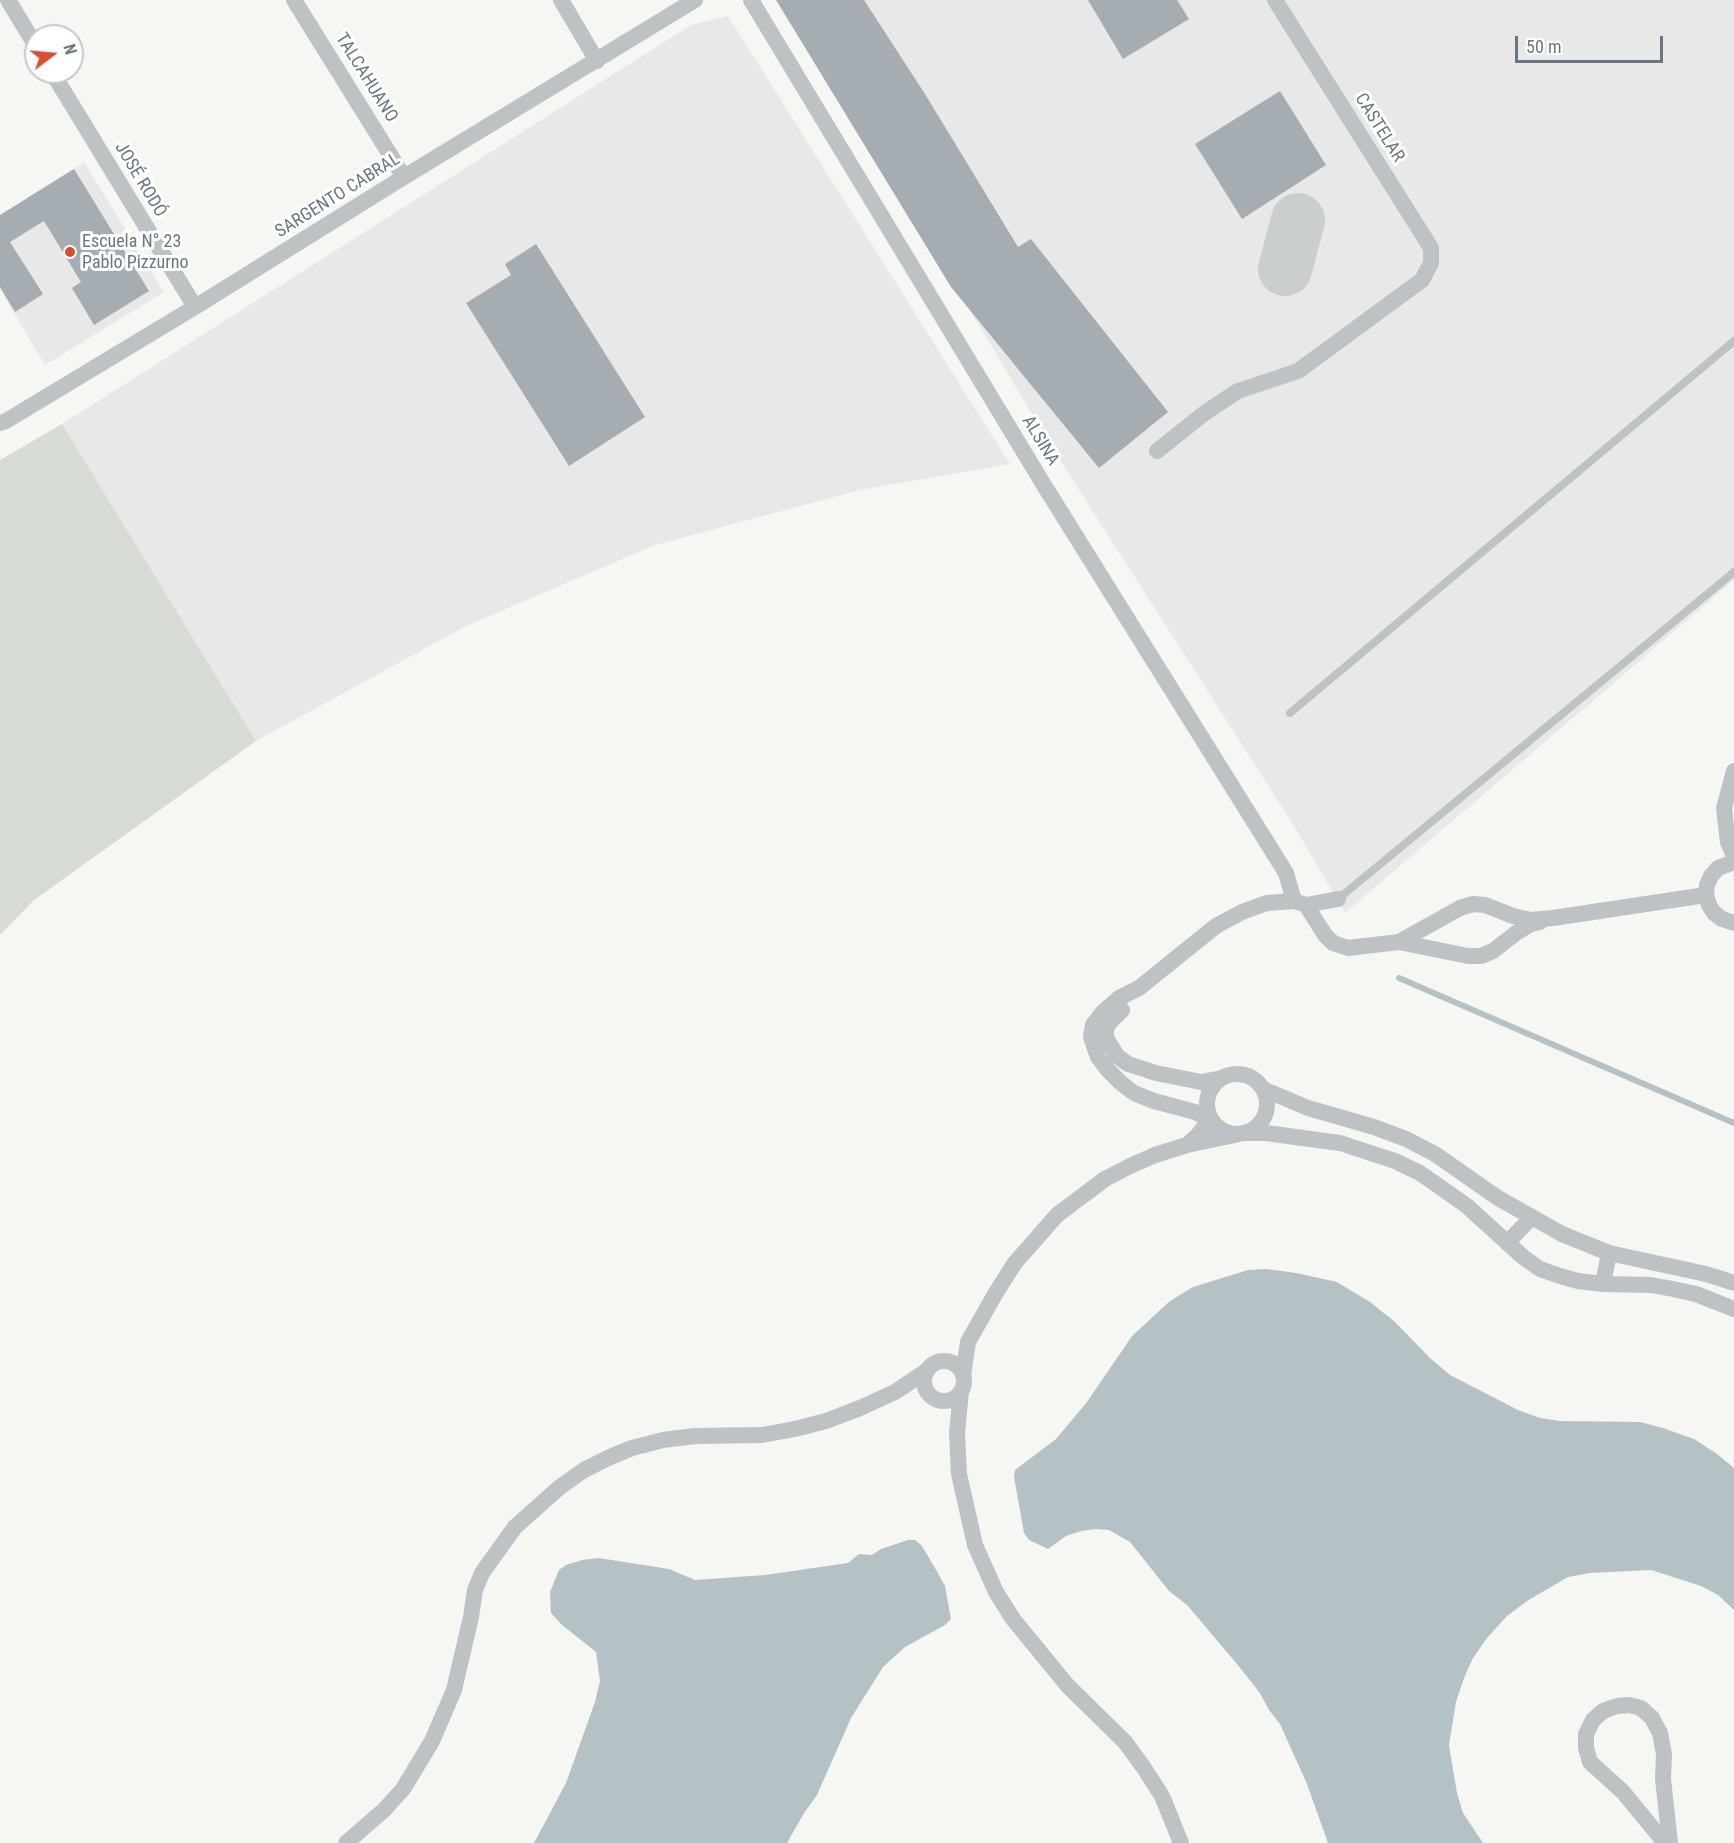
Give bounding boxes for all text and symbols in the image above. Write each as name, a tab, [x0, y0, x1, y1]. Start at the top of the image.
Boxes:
north arrow	[24, 24, 84, 84]
scale bar	[1518, 24, 1666, 62]
street label: TALCAHUANO	[330, 29, 402, 127]
text: 50 m	[1526, 36, 1561, 57]
text: N	[59, 42, 80, 57]
street label: CASTELAR	[1349, 90, 1409, 166]
street label: JOSÉ RODÓ	[109, 139, 171, 221]
street label: SARGENTO CABRAL	[272, 149, 404, 243]
place label: Escuela N° 23 Pablo Pizzurno	[82, 231, 189, 274]
marker: Escuela N° 23 Pablo Pizzurno	[63, 245, 77, 259]
street label: ALSINA	[1017, 412, 1063, 470]

